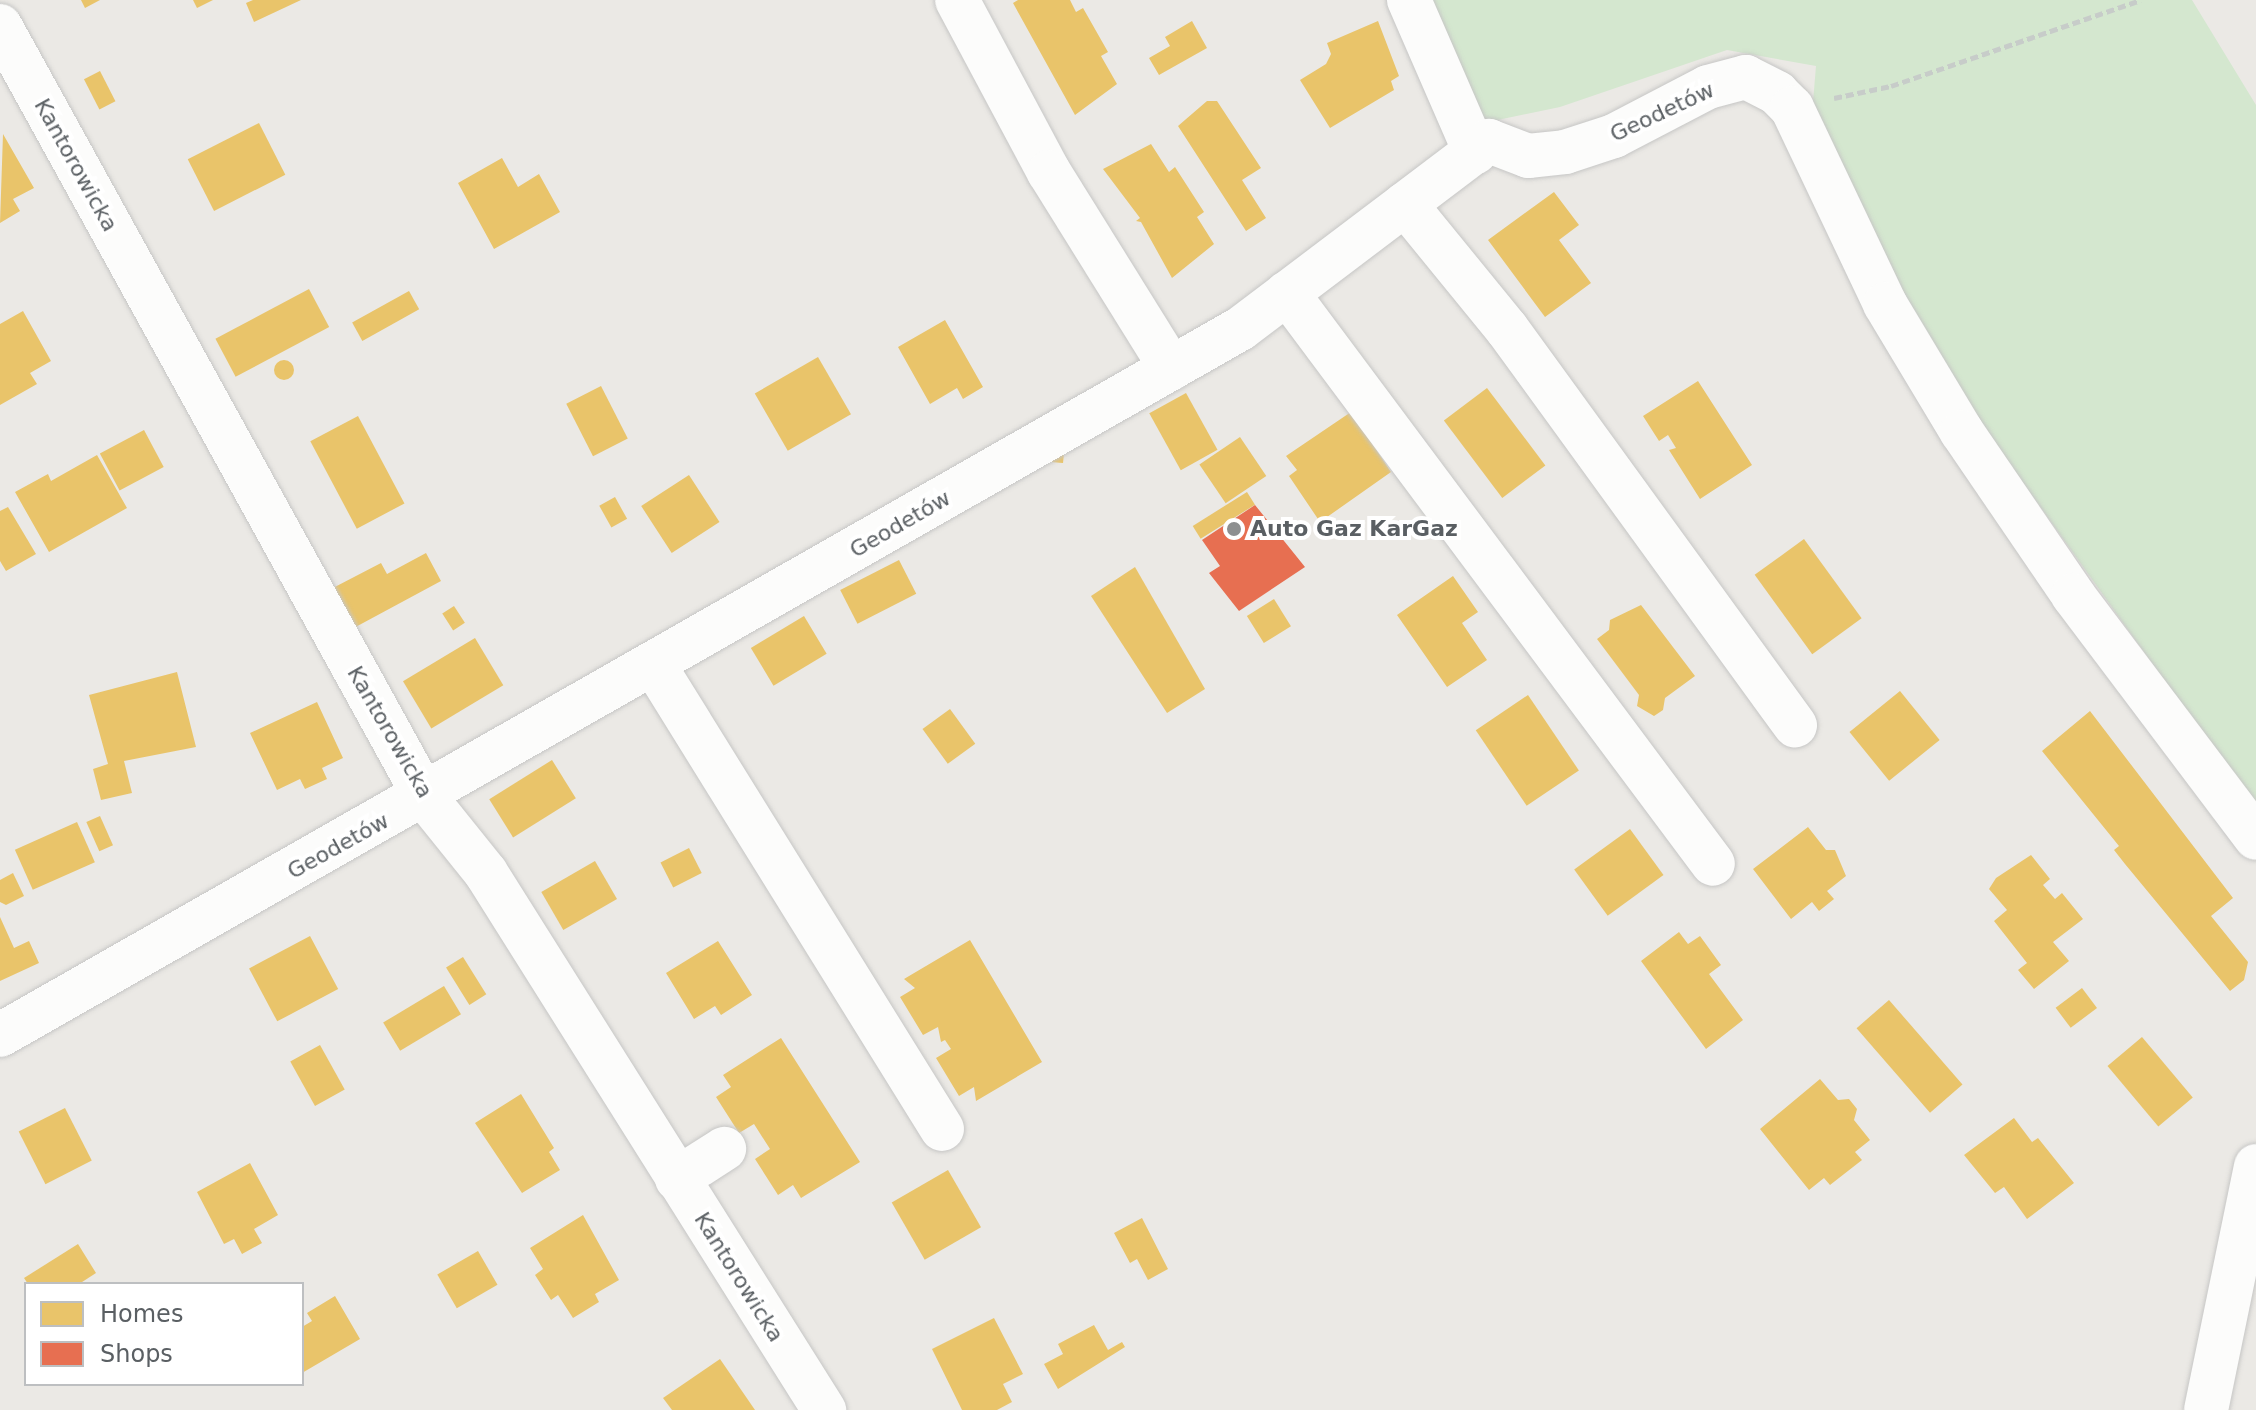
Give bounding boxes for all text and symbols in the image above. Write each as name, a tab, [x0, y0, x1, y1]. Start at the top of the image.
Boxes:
street label: Geodetów	[1606, 76, 1718, 148]
street label: Kantorowicka	[29, 94, 123, 236]
street label: Geodetów	[845, 485, 955, 563]
place label: Auto Gaz KarGaz	[1250, 516, 1458, 542]
marker: Auto Gaz KarGaz	[1225, 520, 1243, 538]
street label: Kantorowicka	[342, 661, 438, 803]
street label: Geodetów	[283, 807, 393, 885]
street label: Kantorowicka	[689, 1207, 789, 1347]
legend	[24, 1282, 304, 1386]
text: Homes	[100, 1300, 183, 1328]
text: Shops	[100, 1340, 173, 1368]

